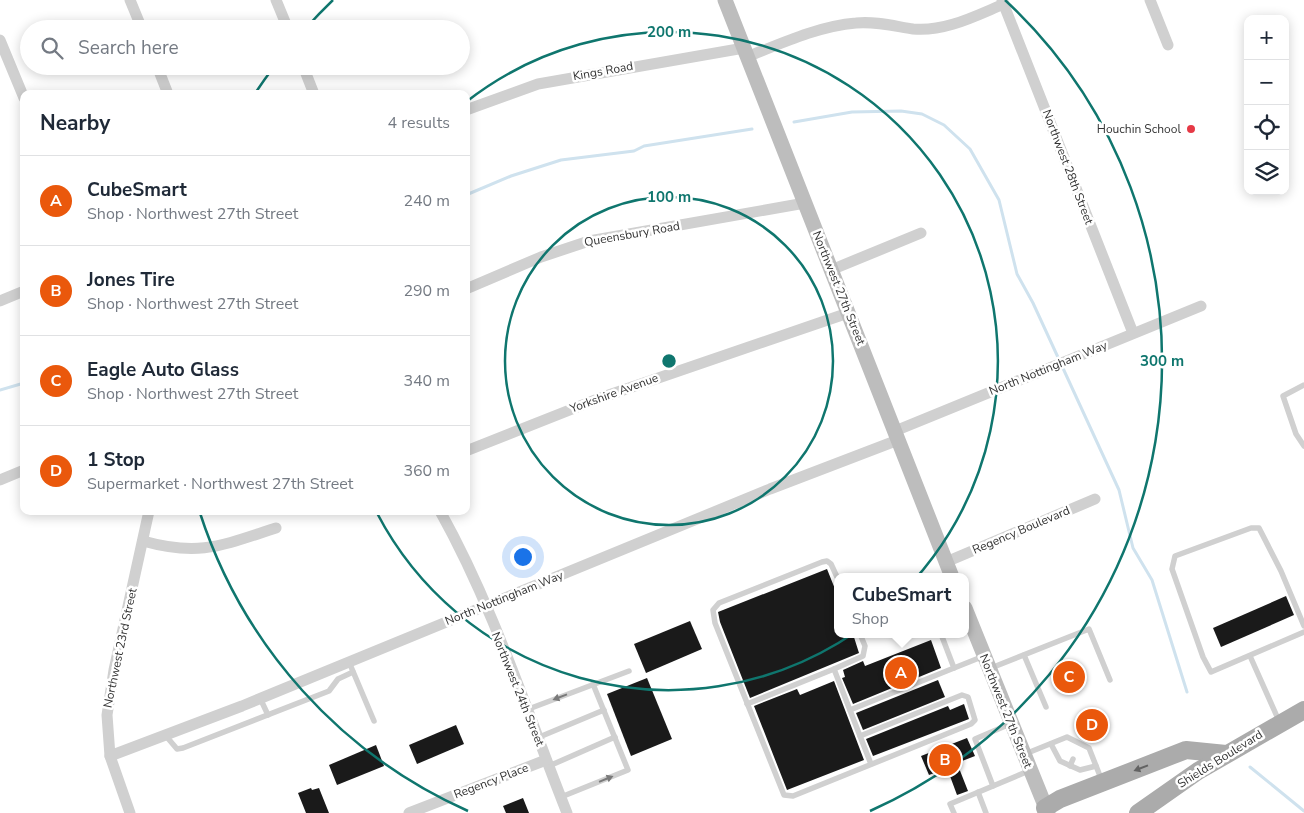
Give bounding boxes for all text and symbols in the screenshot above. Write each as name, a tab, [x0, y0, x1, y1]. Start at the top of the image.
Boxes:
map controls	[1244, 15, 1289, 195]
button: +	[1244, 15, 1289, 60]
search box	[20, 20, 470, 75]
text: 200 m	[647, 22, 691, 42]
icon: search	[38, 34, 66, 62]
text: Search here	[78, 35, 179, 61]
street label: Kings Road	[572, 58, 634, 84]
button: −	[1244, 60, 1289, 105]
button: locate	[1244, 105, 1289, 150]
street label: Northwest 28th Street	[1039, 107, 1098, 227]
text: Nearby	[40, 109, 110, 137]
text: 4 results	[388, 112, 450, 134]
place label: Houchin School	[1097, 121, 1181, 137]
marker: Houchin School	[1185, 123, 1197, 135]
button: layers	[1244, 150, 1289, 195]
text: CubeSmart	[87, 177, 187, 203]
text: 100 m	[647, 187, 691, 207]
text: A	[50, 190, 62, 212]
text: 240 m	[403, 190, 450, 212]
text: Shop · Northwest 27th Street	[87, 203, 298, 225]
street label: Queensbury Road	[583, 218, 681, 250]
street label: Northwest 27th Street	[809, 229, 870, 348]
text: Jones Tire	[87, 267, 175, 293]
text: B	[50, 280, 62, 302]
text: 290 m	[403, 280, 450, 302]
text: Shop · Northwest 27th Street	[87, 293, 298, 315]
street label: North Nottingham Way	[987, 337, 1110, 399]
text: 300 m	[1140, 351, 1184, 371]
centre of rings	[660, 352, 678, 370]
text: Eagle Auto Glass	[87, 357, 239, 383]
text: C	[51, 370, 61, 392]
text: 340 m	[403, 370, 450, 392]
street label: Yorkshire Avenue	[567, 370, 660, 417]
text: Shop · Northwest 27th Street	[87, 383, 298, 405]
text: 1 Stop	[87, 447, 145, 473]
text: D	[50, 460, 62, 482]
text: 360 m	[403, 460, 450, 482]
text: Supermarket · Northwest 27th Street	[87, 473, 353, 495]
street label: Regency Boulevard	[970, 502, 1072, 558]
your location	[510, 544, 536, 570]
street label: North Nottingham Way	[443, 567, 566, 629]
popup	[834, 573, 969, 638]
text: CubeSmart	[852, 582, 951, 608]
street label: Northwest 23rd Street	[99, 586, 141, 709]
text: Shop	[852, 608, 889, 630]
street label: Northwest 24th Street	[488, 630, 549, 749]
street label: Northwest 27th Street	[976, 652, 1037, 771]
pin: A	[885, 654, 917, 692]
pin: C	[1053, 658, 1085, 696]
one-way arrow	[552, 693, 567, 701]
pin: D	[1076, 706, 1108, 744]
street label: Shields Boulevard	[1174, 726, 1266, 792]
pin: B	[929, 741, 961, 779]
street label: Regency Place	[451, 759, 531, 803]
one-way arrow	[1133, 764, 1148, 772]
one-way arrow	[599, 774, 613, 782]

